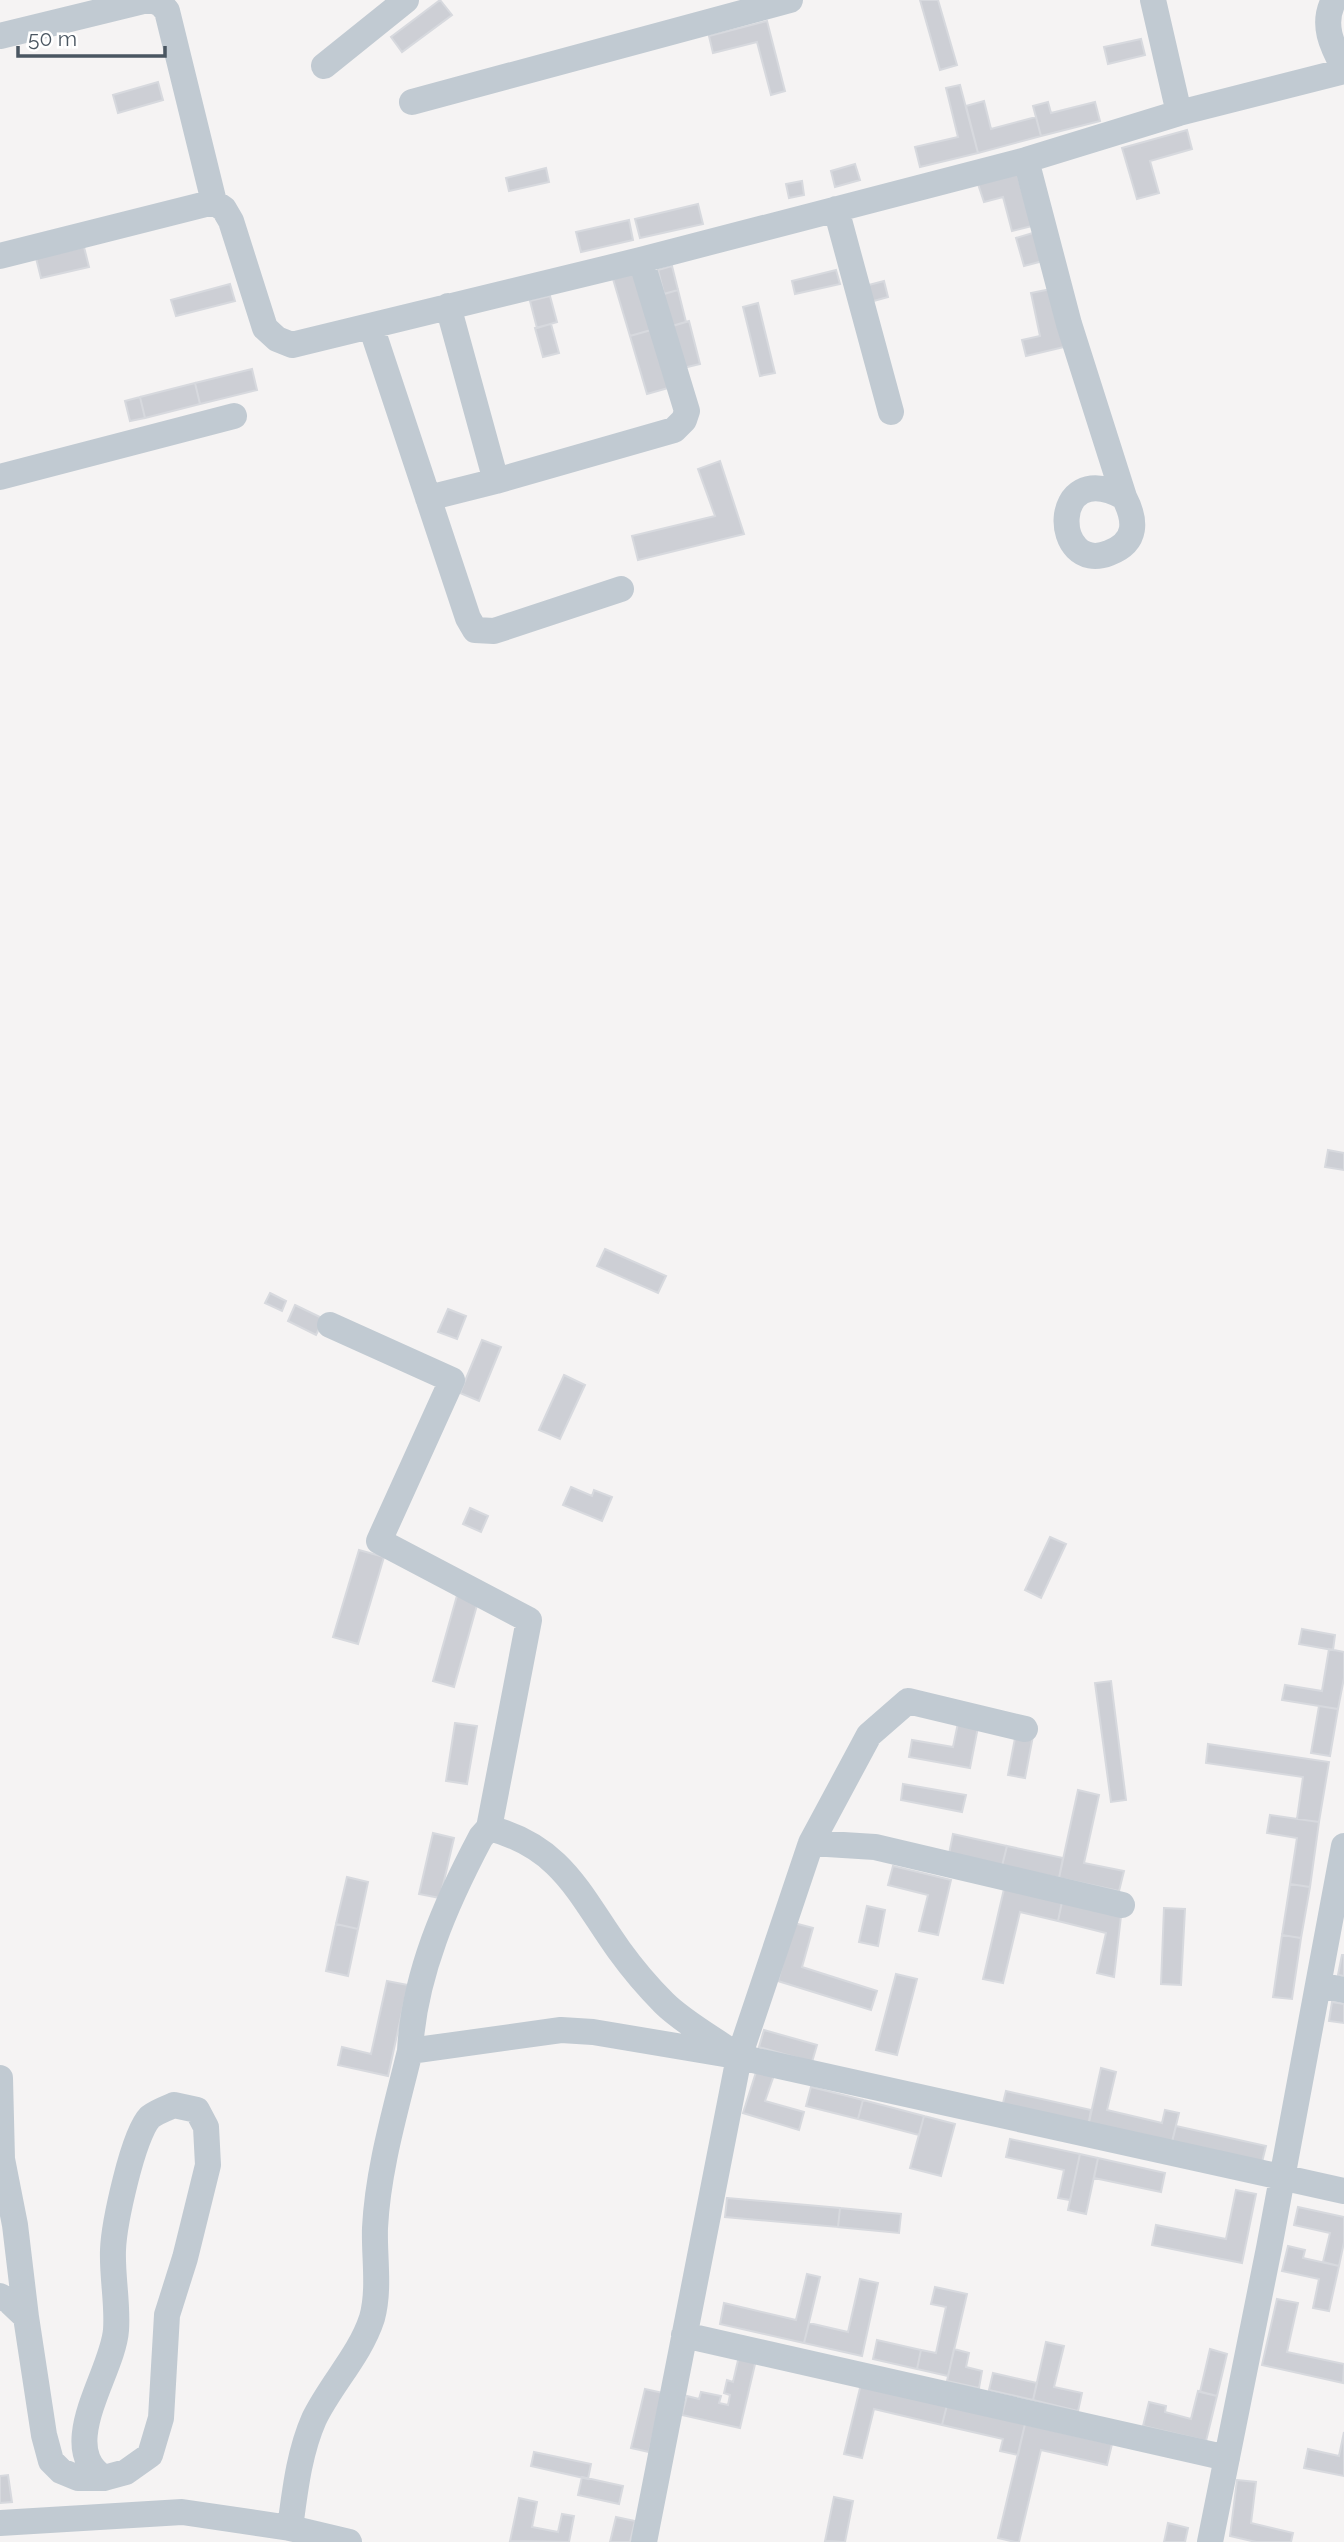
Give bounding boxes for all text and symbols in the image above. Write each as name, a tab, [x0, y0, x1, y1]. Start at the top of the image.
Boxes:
scale bar	[18, 14, 164, 58]
text: 50 m	[28, 26, 77, 51]

